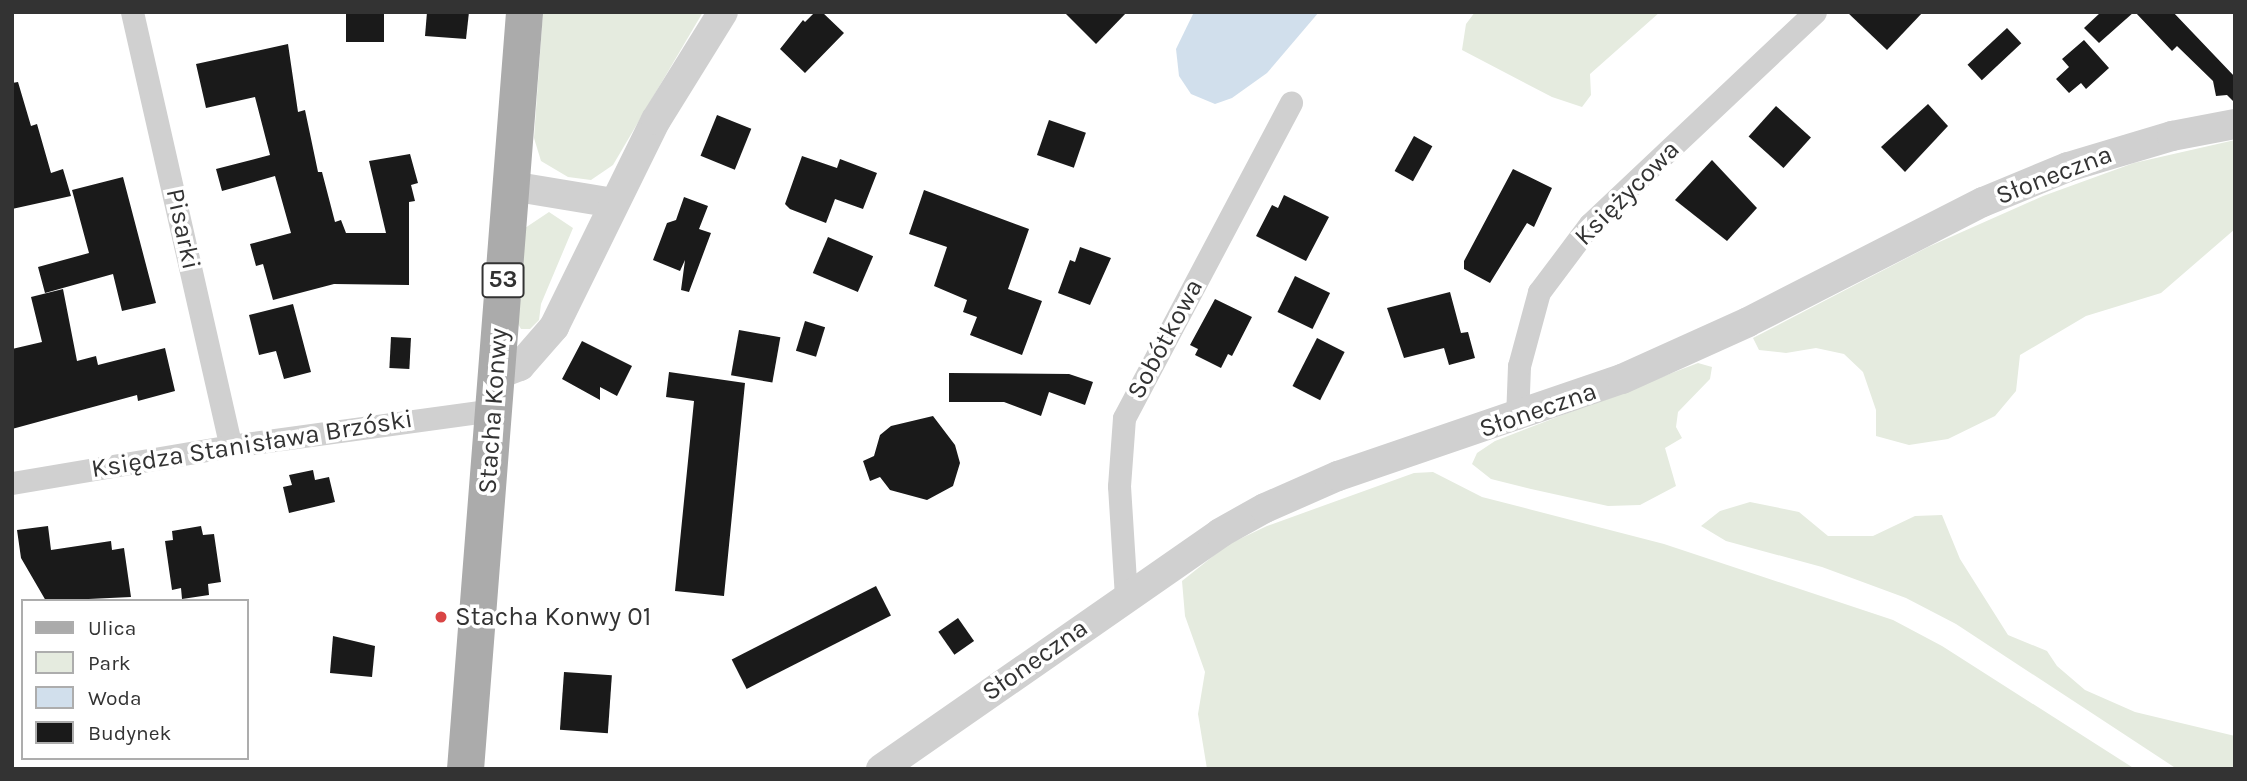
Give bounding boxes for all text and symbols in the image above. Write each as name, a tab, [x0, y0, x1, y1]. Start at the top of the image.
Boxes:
street label: Księżycowa	[1568, 134, 1686, 252]
street label: Słoneczna	[1991, 139, 2117, 211]
street label: Pisarki	[159, 186, 207, 272]
road number: 53	[480, 260, 526, 300]
street label: Sobótkowa	[1120, 274, 1210, 404]
street label: Stacha Konwy	[472, 327, 514, 495]
street label: Słoneczna	[1475, 375, 1601, 445]
street label: Księdza Stanisława Brzóski	[89, 403, 415, 485]
legend	[21, 599, 248, 760]
place label: Stacha Konwy 01	[455, 601, 651, 633]
marker: Stacha Konwy 01	[433, 609, 449, 625]
street label: Słoneczna	[976, 612, 1094, 708]
text: Ulica	[88, 616, 136, 640]
text: Park	[88, 651, 131, 675]
text: Woda	[88, 686, 142, 710]
text: Budynek	[88, 721, 171, 745]

